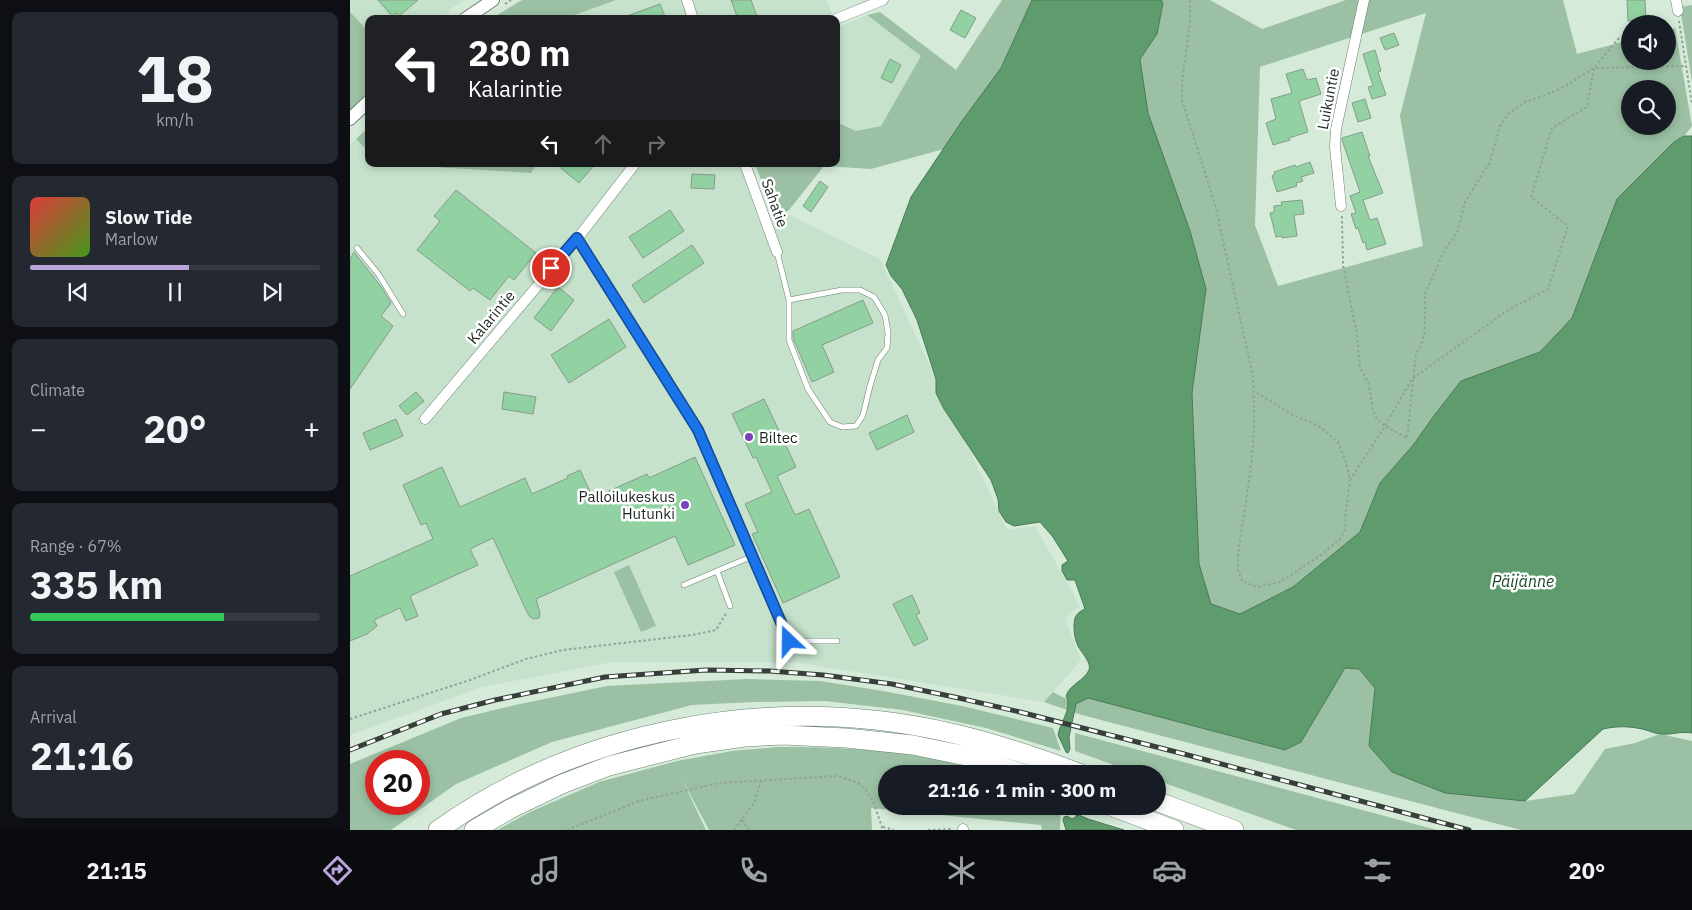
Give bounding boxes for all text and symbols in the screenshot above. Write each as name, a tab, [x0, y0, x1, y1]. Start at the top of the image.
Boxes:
map controls	[1621, 15, 1676, 135]
button: sound	[1621, 15, 1676, 70]
text: 280 m	[468, 30, 571, 76]
text: 18	[136, 35, 214, 120]
icon: left	[385, 35, 450, 100]
street label: Luikuntie	[1313, 67, 1343, 131]
text: Kalarintie	[468, 74, 562, 103]
button: search	[1621, 80, 1676, 135]
text: km/h	[156, 110, 194, 130]
icon: left	[536, 130, 564, 158]
icon: ahead	[589, 130, 617, 158]
icon: right	[642, 130, 670, 158]
street label: Sahatie	[757, 176, 793, 230]
text: Slow Tide	[105, 205, 192, 229]
text: Marlow	[105, 229, 158, 249]
pin	[530, 247, 572, 289]
icon: arrive	[537, 254, 565, 282]
icon: previous	[64, 278, 92, 306]
icon: pause	[161, 278, 189, 306]
icon: next	[258, 278, 286, 306]
street label: Kalarintie	[463, 286, 519, 348]
text: Climate	[30, 380, 85, 400]
text: 20°	[143, 404, 207, 453]
text: −	[30, 410, 47, 447]
text: +	[303, 410, 320, 447]
place label: Biltec	[759, 428, 798, 447]
marker: Biltec	[743, 431, 755, 443]
place label: Palloilukeskus Hutunki	[578, 487, 675, 523]
marker: Palloilukeskus Hutunki	[679, 499, 691, 511]
text: Range · 67%	[30, 536, 122, 556]
text: 335 km	[30, 560, 163, 609]
water label: Päijänne	[1492, 571, 1554, 591]
position arrow	[762, 614, 814, 666]
text: Arrival	[30, 707, 77, 727]
text: 21:16	[30, 731, 134, 780]
speed limit sign: 20	[365, 750, 430, 815]
text: 21:16 · 1 min · 300 m	[928, 778, 1116, 802]
icon: directions	[320, 853, 355, 888]
icon: music	[528, 853, 563, 888]
icon: phone	[736, 853, 771, 888]
icon: climate	[944, 853, 979, 888]
icon: car	[1152, 853, 1187, 888]
icon: filters	[1360, 853, 1395, 888]
text: 21:15	[87, 856, 147, 885]
text: 20°	[1569, 856, 1605, 885]

